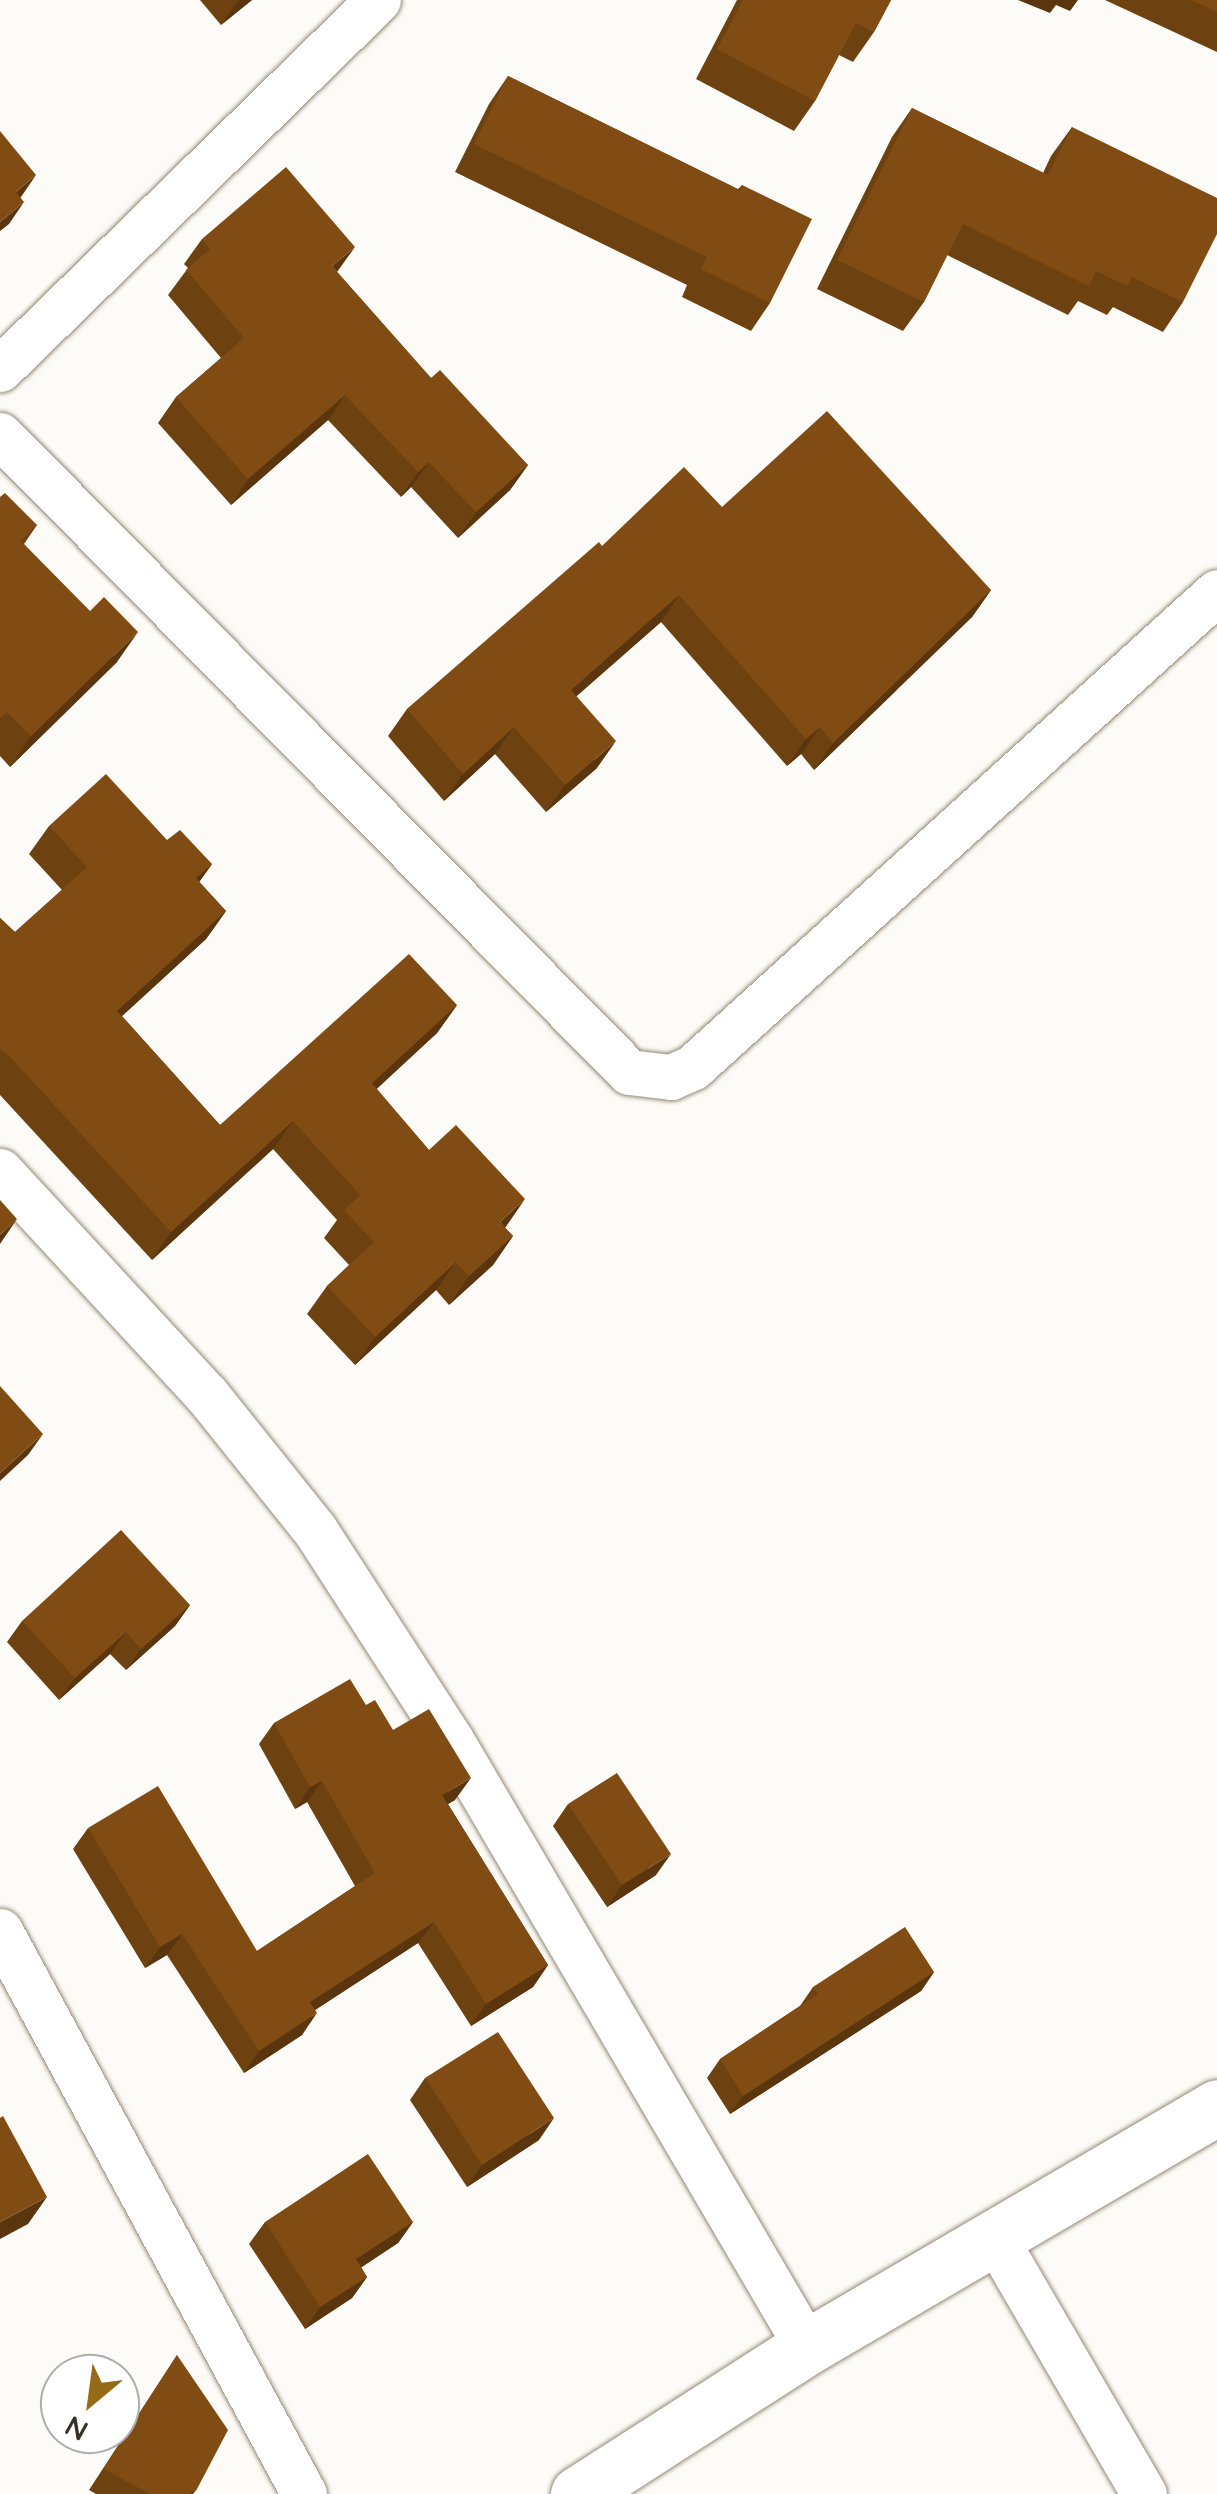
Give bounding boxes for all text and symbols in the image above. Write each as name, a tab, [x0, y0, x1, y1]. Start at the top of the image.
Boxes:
north arrow	[40, 2354, 140, 2454]
text: N	[59, 2409, 94, 2449]

